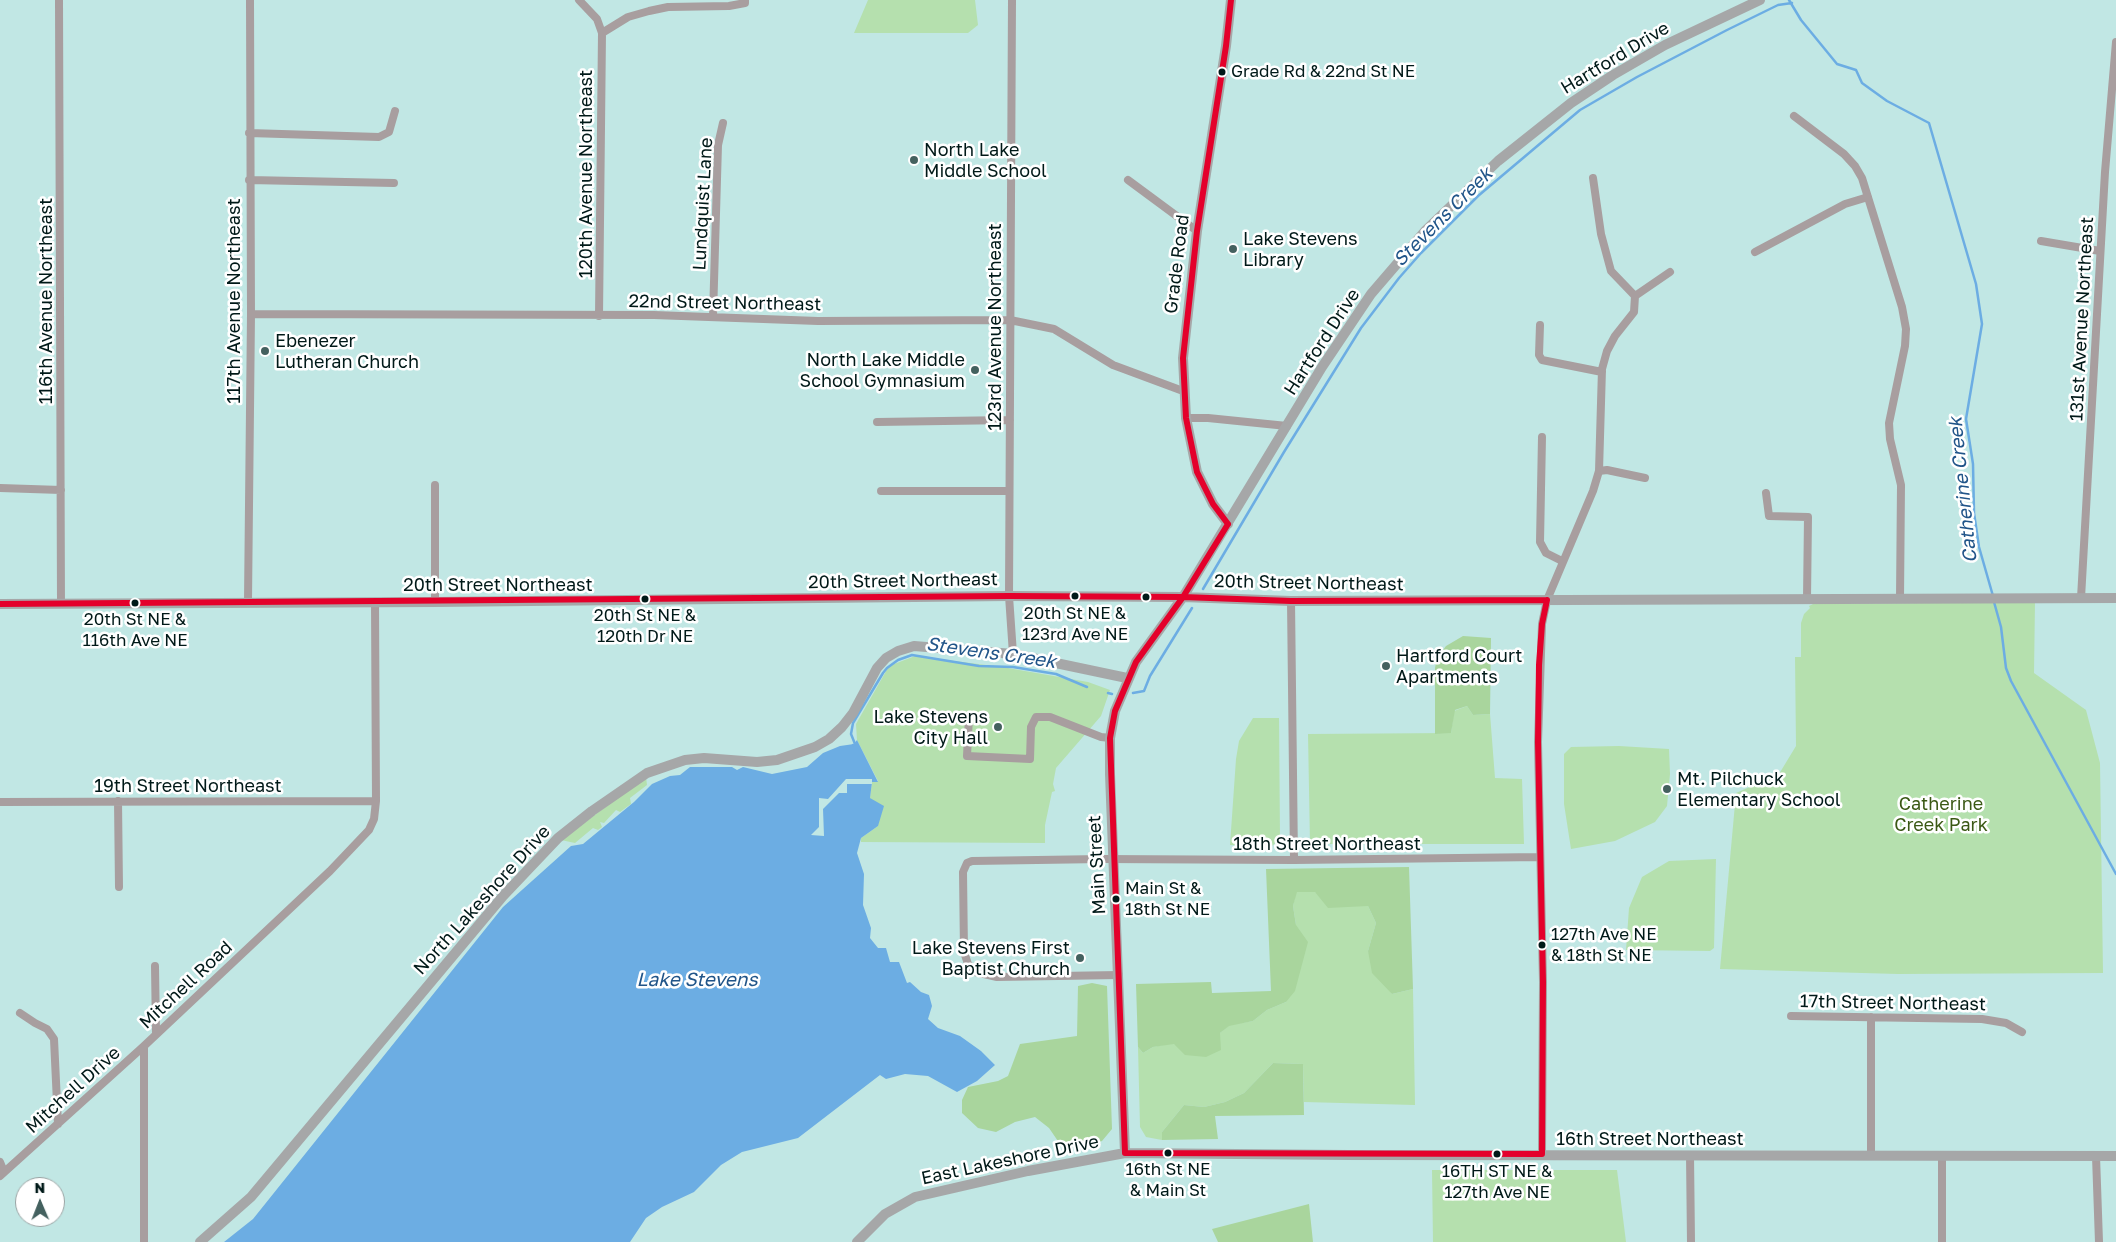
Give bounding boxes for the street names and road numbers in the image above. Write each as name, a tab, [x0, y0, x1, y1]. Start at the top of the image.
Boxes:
street label: Hartford Drive	[1557, 17, 1673, 99]
street label: 120th Avenue Northeast	[575, 70, 597, 278]
street label: Lundquist Lane	[689, 137, 717, 271]
street label: 116th Avenue Northeast	[35, 198, 57, 404]
street label: 117th Avenue Northeast	[223, 198, 245, 404]
street label: Grade Road	[1160, 213, 1194, 315]
street label: 131st Avenue Northeast	[2066, 216, 2098, 422]
street label: 123rd Avenue Northeast	[984, 223, 1006, 431]
street label: Hartford Drive	[1280, 285, 1364, 399]
street label: 22nd Street Northeast	[628, 291, 822, 315]
street label: 20th Street Northeast	[808, 569, 998, 593]
street label: 20th Street Northeast	[1214, 571, 1404, 595]
street label: 20th Street Northeast	[403, 574, 593, 596]
street label: 19th Street Northeast	[94, 775, 282, 797]
street label: Main Street	[1084, 815, 1110, 915]
street label: North Lakeshore Drive	[409, 821, 555, 979]
street label: 18th Street Northeast	[1233, 833, 1421, 855]
street label: Mitchell Road	[135, 937, 237, 1033]
street label: 17th Street Northeast	[1800, 991, 1986, 1015]
street label: Mitchell Drive	[21, 1042, 125, 1138]
street label: 16th Street Northeast	[1556, 1128, 1744, 1150]
street label: East Lakeshore Drive	[919, 1131, 1101, 1189]

